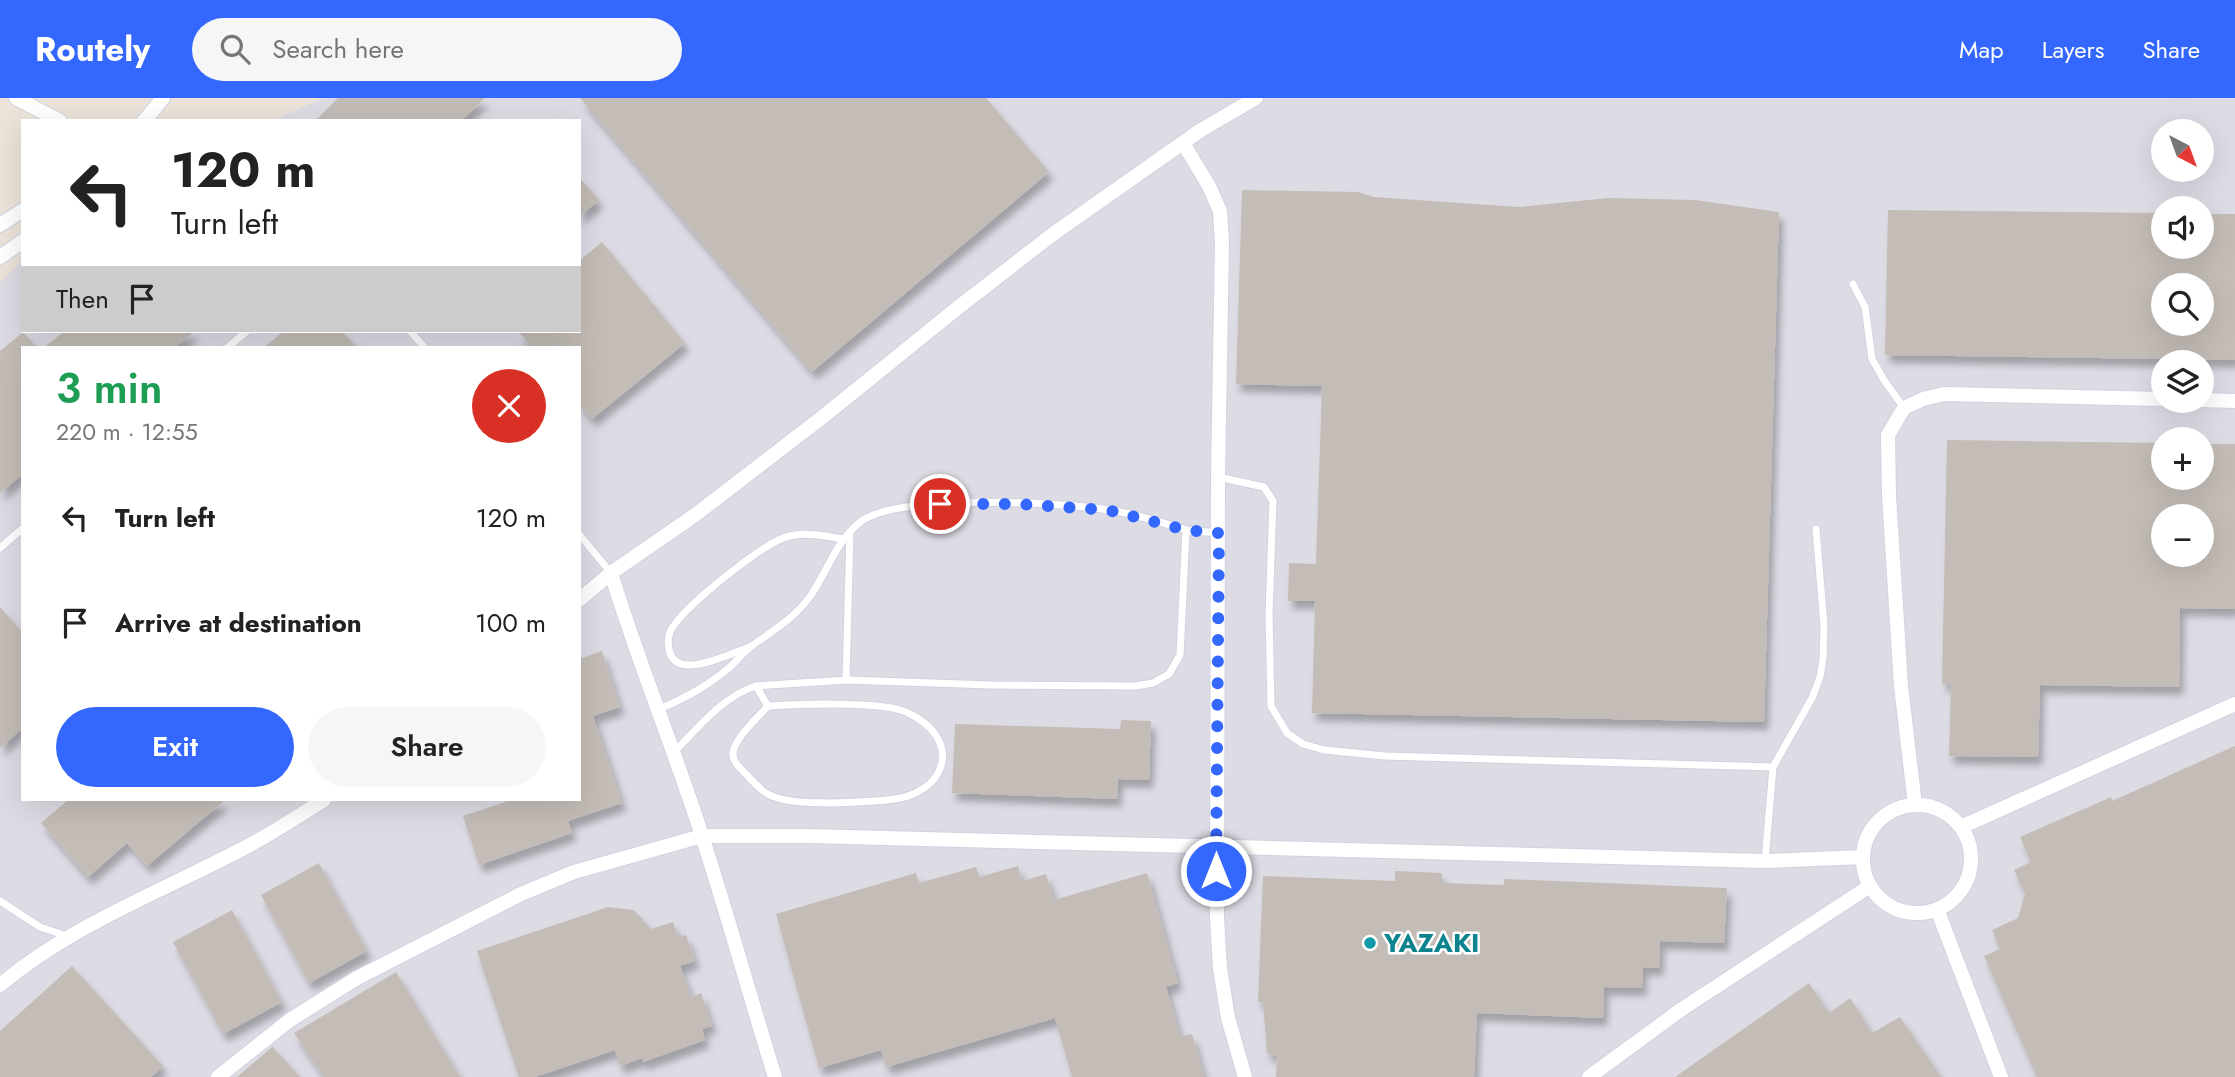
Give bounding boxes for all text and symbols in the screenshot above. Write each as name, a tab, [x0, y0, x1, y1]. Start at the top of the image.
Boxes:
search box	[192, 18, 682, 81]
text: Routely	[35, 26, 150, 73]
icon: search	[216, 30, 254, 68]
text: Search here	[272, 30, 404, 68]
text: Map	[1959, 32, 2004, 67]
text: Layers	[2042, 32, 2104, 67]
text: Share	[2142, 32, 2200, 67]
north arrow	[2151, 119, 2214, 182]
map controls	[2151, 119, 2214, 567]
text: 120 m	[171, 135, 315, 205]
icon: left	[56, 147, 147, 238]
button: sound	[2151, 196, 2214, 259]
text: Turn left	[171, 200, 278, 246]
button: search	[2151, 273, 2214, 336]
text: Then	[56, 280, 109, 318]
icon: arrive	[123, 280, 161, 318]
button: layers	[2151, 350, 2214, 413]
text: 3 min	[56, 358, 162, 419]
button: close	[472, 369, 546, 443]
text: 220 m · 12:55	[56, 415, 198, 449]
button: +	[2151, 427, 2214, 490]
pin	[910, 474, 970, 534]
icon: arrive	[921, 485, 959, 523]
icon: left	[56, 499, 94, 537]
text: Turn left	[115, 499, 215, 537]
text: 120 m	[476, 499, 546, 537]
button: −	[2151, 504, 2214, 567]
icon: arrive	[56, 604, 94, 642]
text: Arrive at destination	[115, 604, 362, 642]
text: 100 m	[475, 604, 546, 642]
button: Exit	[56, 707, 294, 787]
button: Share	[308, 707, 546, 787]
position arrow	[1179, 834, 1253, 908]
place label: YAZAKI	[1383, 924, 1479, 962]
marker: YAZAKI	[1362, 935, 1378, 951]

